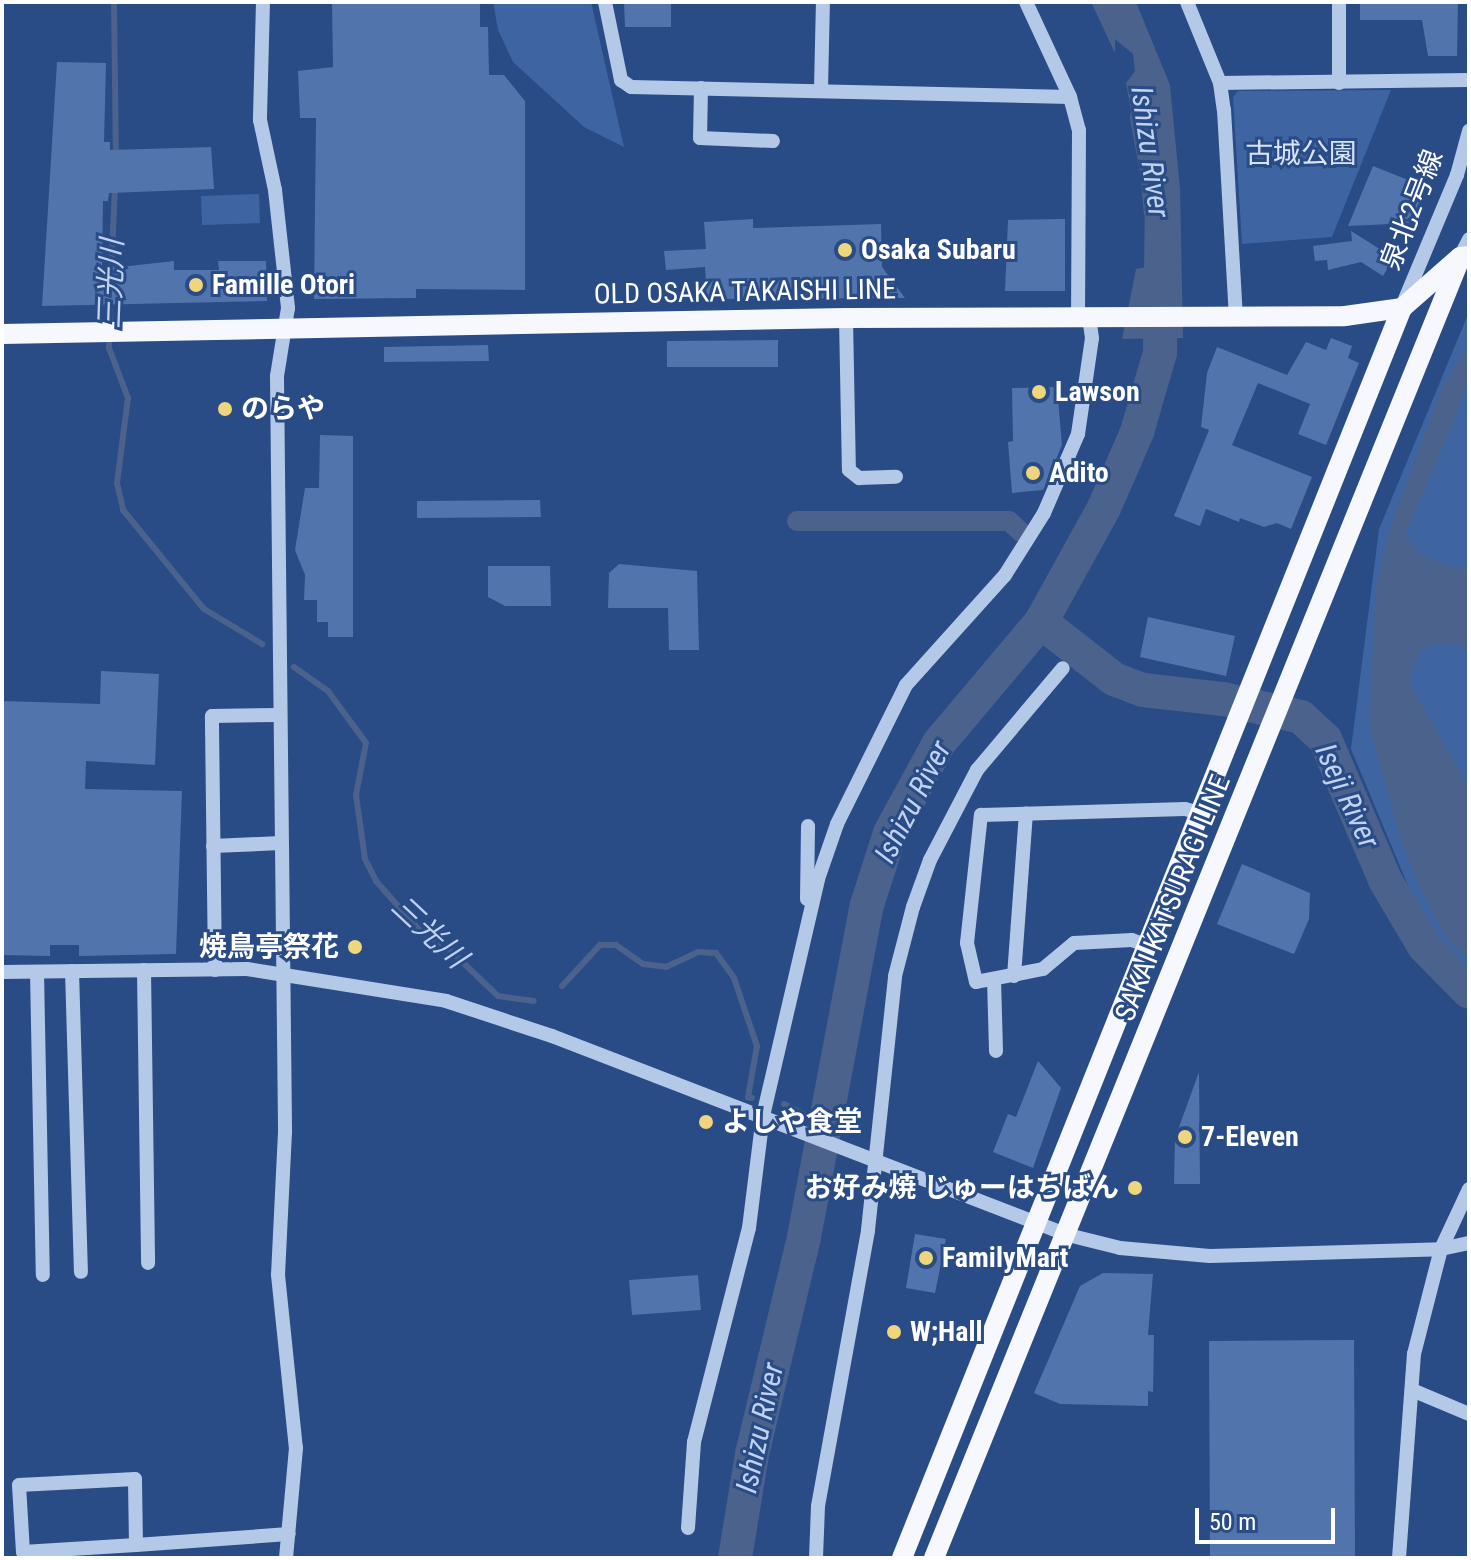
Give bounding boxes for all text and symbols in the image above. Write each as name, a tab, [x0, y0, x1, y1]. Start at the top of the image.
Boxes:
water label: Ishizu River	[1123, 84, 1177, 220]
park label: 古城公園	[1245, 137, 1357, 171]
street label: 泉北2号線	[1374, 145, 1450, 275]
place label: Osaka Subaru	[861, 233, 1016, 267]
water label: 三光川	[91, 238, 131, 330]
marker: Osaka Subaru	[836, 241, 854, 259]
place label: Famille Otori	[212, 268, 355, 302]
street label: OLD OSAKA TAKAISHI LINE	[593, 273, 897, 311]
marker: Famille Otori	[187, 276, 205, 294]
place label: Lawson	[1055, 375, 1140, 409]
marker: Lawson	[1030, 383, 1048, 401]
place label: のらや	[241, 392, 325, 426]
marker: のらや	[216, 400, 234, 418]
place label: Adito	[1049, 456, 1109, 490]
marker: Adito	[1024, 464, 1042, 482]
water label: Ishizu River	[867, 735, 959, 869]
water label: Iseji River	[1307, 738, 1387, 854]
street label: SAKAI KATSURAGI LINE	[1108, 770, 1238, 1026]
water label: 三光川	[384, 888, 474, 976]
place label: 焼鳥亭祭花	[199, 930, 339, 964]
marker: 焼鳥亭祭花	[346, 938, 364, 956]
place label: よしや食堂	[722, 1105, 862, 1139]
marker: よしや食堂	[697, 1113, 715, 1131]
place label: 7-Eleven	[1201, 1120, 1299, 1154]
marker: 7-Eleven	[1176, 1128, 1194, 1146]
place label: お好み焼 じゅーはちばん	[805, 1171, 1119, 1205]
marker: お好み焼 じゅーはちばん	[1126, 1179, 1144, 1197]
place label: FamilyMart	[942, 1241, 1068, 1275]
marker: FamilyMart	[917, 1249, 935, 1267]
place label: W;Hall	[910, 1315, 983, 1349]
marker: W;Hall	[885, 1323, 903, 1341]
water label: Ishizu River	[729, 1360, 791, 1496]
scale bar	[1199, 1492, 1339, 1542]
text: 50 m	[1209, 1508, 1256, 1536]

